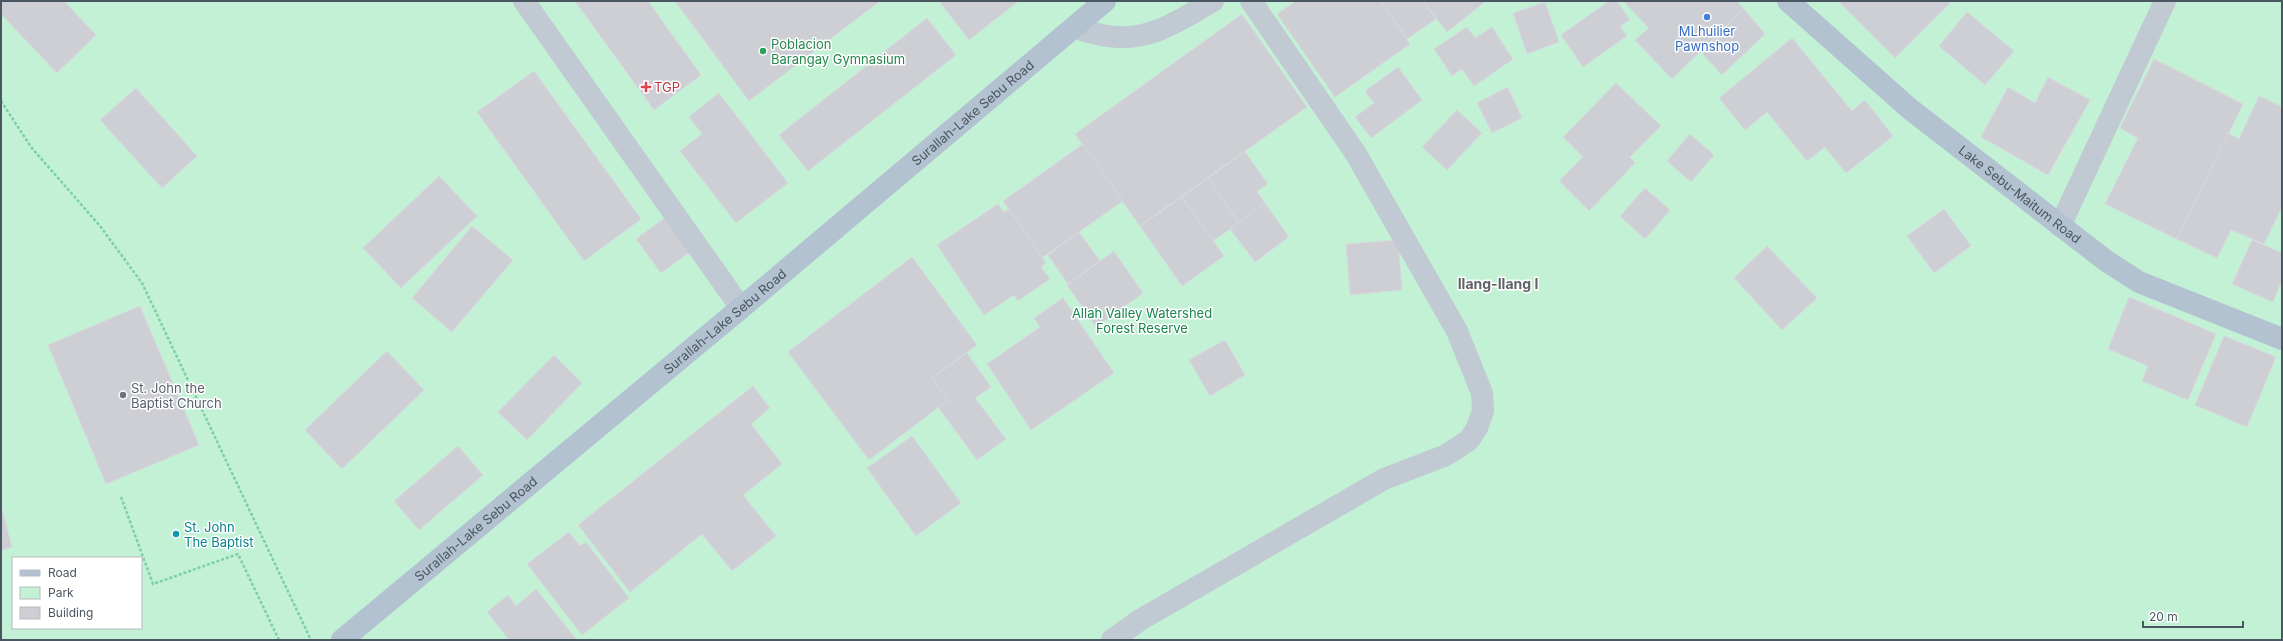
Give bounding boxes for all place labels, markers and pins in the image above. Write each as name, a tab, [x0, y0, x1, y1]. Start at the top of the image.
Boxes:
marker: MLhuilier Pawnshop	[1702, 12, 1712, 22]
place label: MLhuilier Pawnshop	[1675, 23, 1739, 54]
place label: Poblacion Barangay Gymnasium	[771, 36, 905, 67]
marker: Poblacion Barangay Gymnasium	[758, 46, 768, 56]
place label: TGP	[654, 79, 680, 95]
marker: TGP	[641, 82, 651, 92]
place label: St. John the Baptist Church	[131, 380, 222, 411]
marker: St. John the Baptist Church	[118, 390, 128, 400]
place label: St. John The Baptist	[184, 519, 254, 550]
marker: St. John The Baptist	[171, 529, 181, 539]

